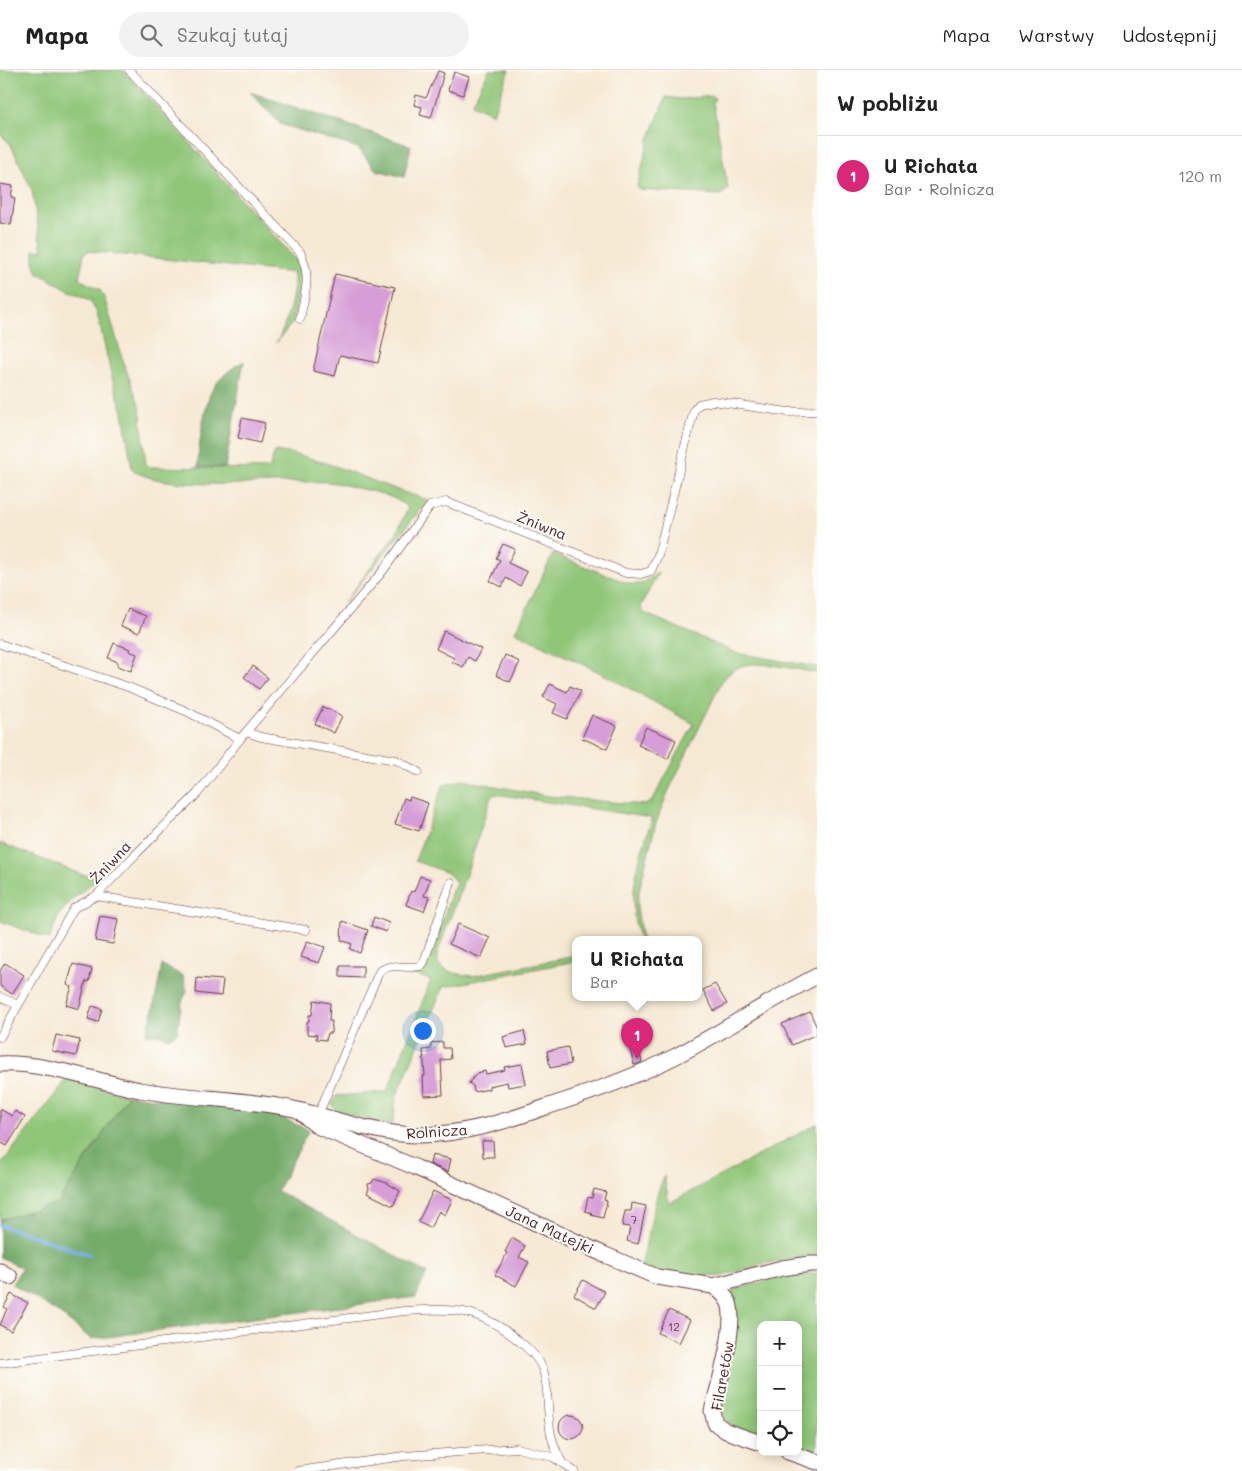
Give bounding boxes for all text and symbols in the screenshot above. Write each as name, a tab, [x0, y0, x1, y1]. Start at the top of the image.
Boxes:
search box	[119, 12, 469, 57]
text: Mapa	[25, 19, 89, 50]
icon: search	[137, 21, 165, 49]
text: Szukaj tutaj	[177, 22, 288, 47]
text: Mapa	[942, 23, 990, 47]
text: Warstwy	[1018, 23, 1094, 47]
text: Udostępnij	[1122, 23, 1217, 47]
text: W pobliżu	[837, 89, 938, 116]
text: U Richata	[884, 153, 978, 178]
text: 1	[849, 165, 857, 186]
text: 120 m	[1178, 165, 1222, 186]
text: Bar · Rolnicza	[884, 178, 995, 199]
street label: Żniwna	[514, 506, 570, 544]
street label: Żniwna	[85, 836, 135, 888]
popup	[572, 936, 702, 1001]
text: U Richata	[590, 946, 684, 971]
text: Bar	[590, 971, 618, 992]
your location	[410, 1018, 436, 1044]
pin: 1	[621, 1018, 653, 1059]
street label: Rolnicza	[406, 1119, 468, 1143]
street label: Jana Matejki	[503, 1200, 597, 1258]
house number: 7	[631, 1211, 638, 1227]
house number: 12	[668, 1318, 680, 1334]
map controls	[757, 1321, 802, 1456]
button: +	[757, 1321, 802, 1366]
street label: Filaretów	[706, 1340, 738, 1412]
button: −	[757, 1366, 802, 1411]
button: locate	[757, 1411, 802, 1456]

